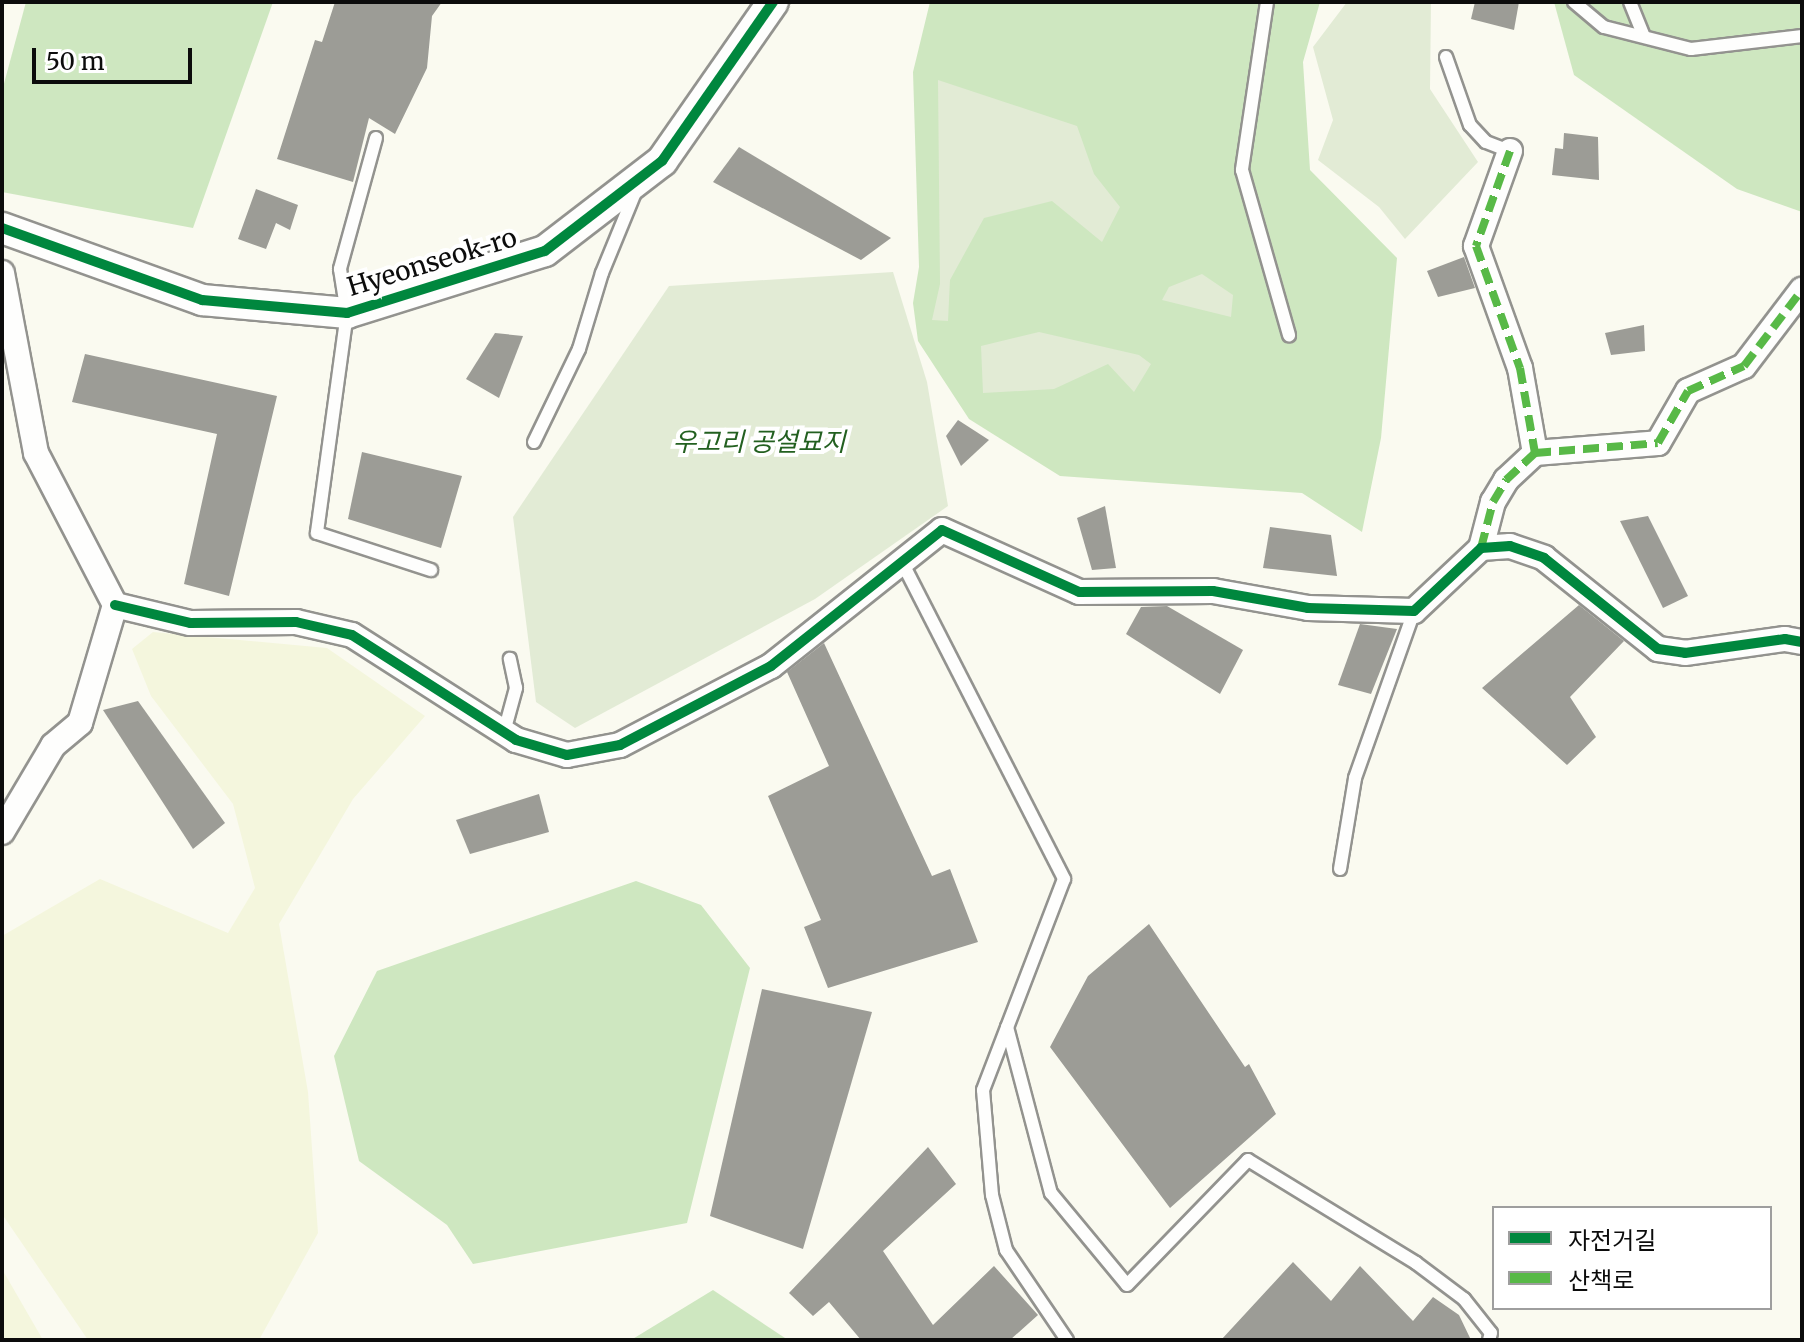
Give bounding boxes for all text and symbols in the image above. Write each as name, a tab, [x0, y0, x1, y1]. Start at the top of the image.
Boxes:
scale bar	[36, 32, 196, 82]
text: 50 m	[46, 46, 105, 77]
street label: Hyeonseok-ro	[344, 221, 520, 303]
park label: 우고리 공설묘지	[672, 426, 846, 458]
legend	[1492, 1206, 1772, 1310]
text: 자전거길	[1568, 1225, 1656, 1256]
text: 산책로	[1568, 1265, 1634, 1296]

